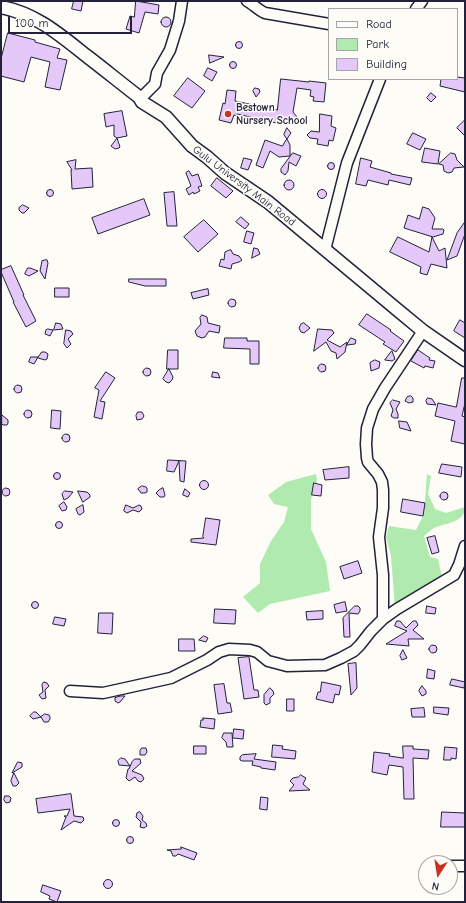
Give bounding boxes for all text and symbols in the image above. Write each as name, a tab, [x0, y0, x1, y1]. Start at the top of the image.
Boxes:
scale bar	[10, 8, 134, 34]
legend	[328, 8, 458, 80]
text: 100 m	[15, 16, 48, 30]
text: Road	[366, 17, 392, 31]
text: Park	[366, 37, 389, 51]
text: Building	[366, 57, 407, 71]
place label: Bestown Nursery School	[236, 101, 308, 127]
marker: Bestown Nursery School	[223, 109, 233, 119]
street label: Gulu University Main Road	[190, 143, 298, 229]
north arrow	[418, 855, 458, 895]
text: N	[431, 879, 440, 893]

